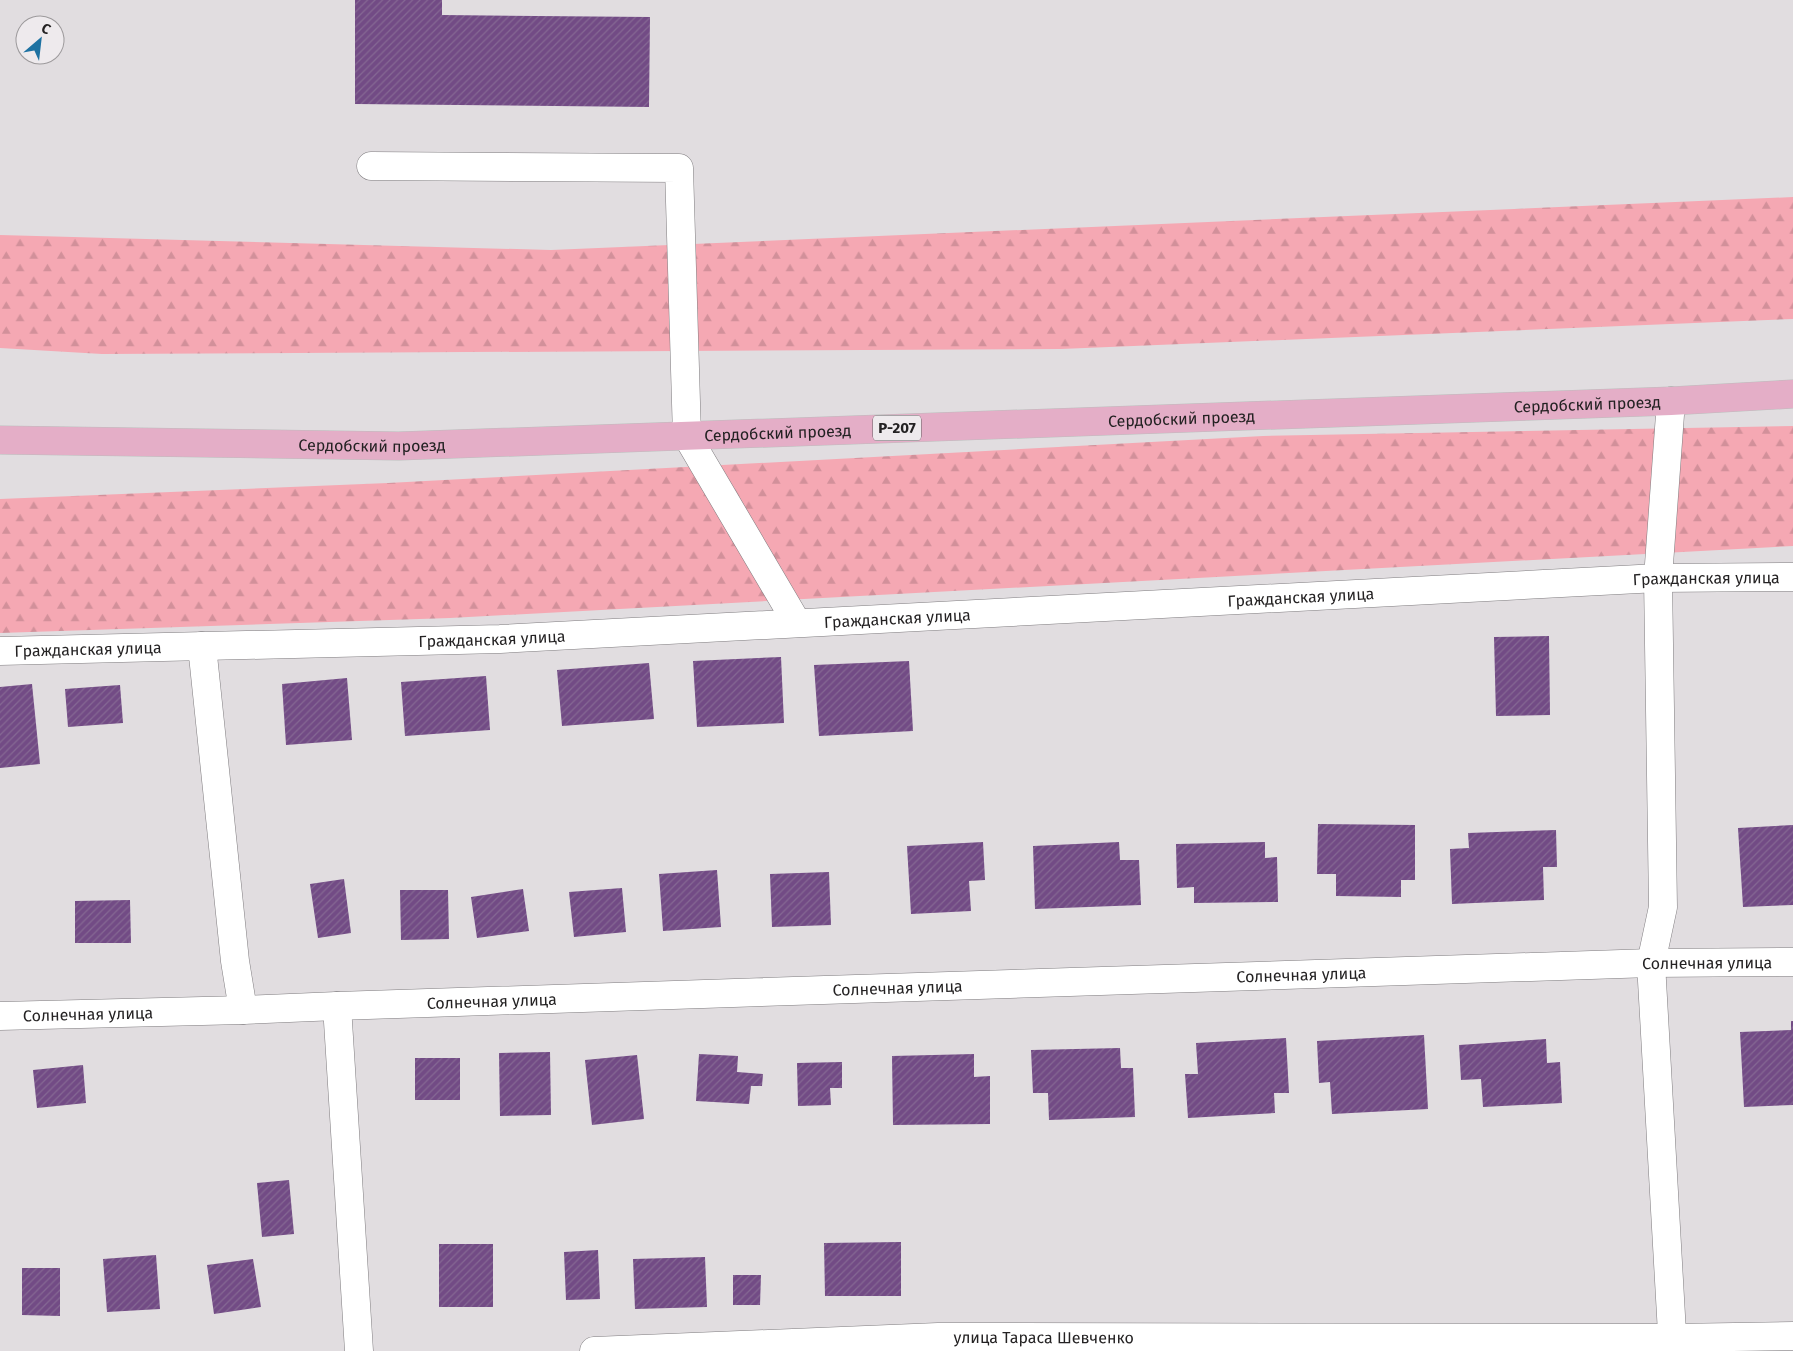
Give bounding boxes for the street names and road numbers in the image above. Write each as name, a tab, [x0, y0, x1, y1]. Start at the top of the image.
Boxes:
street label: Сердобский проезд	[1513, 392, 1661, 416]
street label: Сердобский проезд	[1108, 406, 1255, 430]
road number: Р-207	[873, 416, 921, 440]
street label: Сердобский проезд	[704, 421, 852, 445]
street label: Сердобский проезд	[298, 435, 446, 456]
street label: Гражданская улица	[1632, 568, 1780, 589]
street label: Гражданская улица	[1227, 583, 1375, 610]
street label: Гражданская улица	[823, 605, 971, 631]
street label: Гражданская улица	[418, 626, 566, 650]
street label: Гражданская улица	[14, 638, 162, 660]
street label: Солнечная улица	[1642, 953, 1772, 973]
street label: Солнечная улица	[1236, 963, 1367, 986]
street label: Солнечная улица	[832, 976, 963, 999]
street label: Солнечная улица	[426, 989, 557, 1013]
street label: Солнечная улица	[23, 1003, 153, 1025]
street label: улица Тараса Шевченко	[953, 1328, 1134, 1347]

